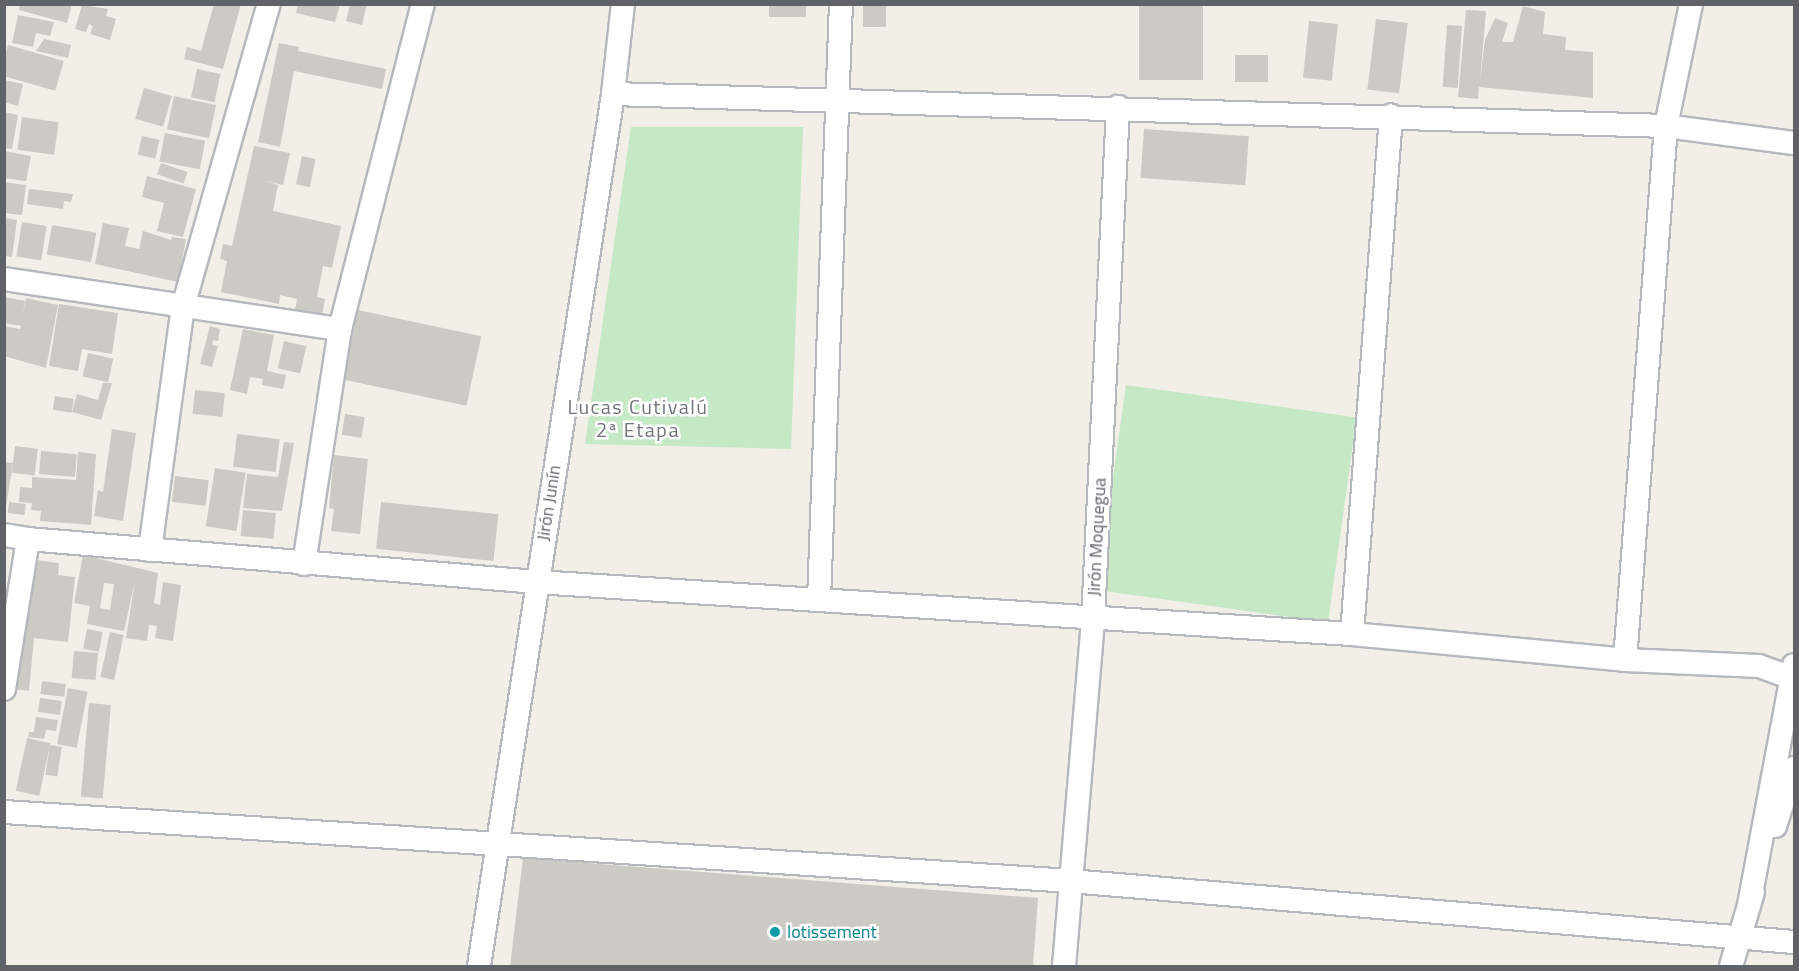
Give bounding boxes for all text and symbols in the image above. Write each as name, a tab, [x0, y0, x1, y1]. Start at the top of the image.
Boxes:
district label: Lucas Cutivalú 2ª Etapa	[568, 395, 708, 442]
street label: Jirón Junín	[532, 464, 566, 542]
street label: Jirón Moquegua	[1083, 477, 1111, 597]
place label: lotissement	[787, 921, 877, 943]
marker: lotissement	[768, 925, 782, 939]

